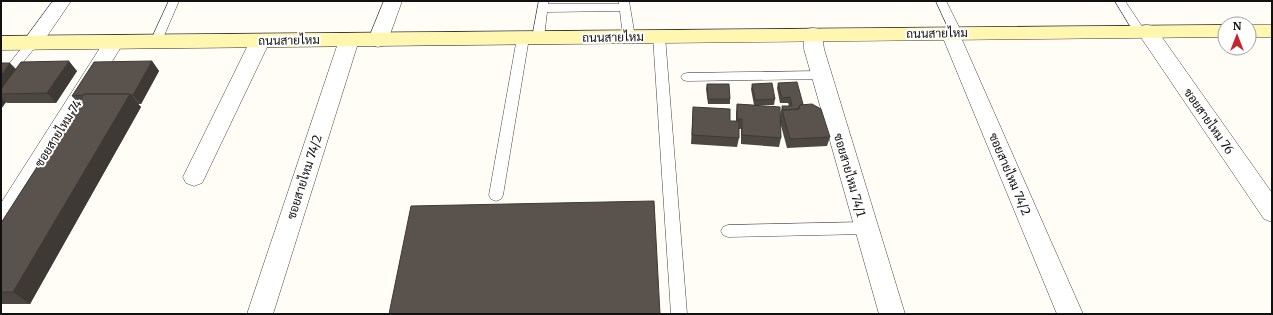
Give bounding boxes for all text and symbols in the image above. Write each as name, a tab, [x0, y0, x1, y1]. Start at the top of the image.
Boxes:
north arrow	[1217, 16, 1257, 56]
text: N	[1233, 19, 1242, 33]
street label: ถนนสายไหม	[906, 25, 968, 41]
street label: ถนนสายไหม	[582, 29, 644, 45]
street label: ถนนสายไหม	[258, 32, 320, 48]
street label: ซอยสายไหม 76	[1181, 85, 1237, 157]
street label: ซอยสายไหม 74	[31, 96, 85, 169]
street label: ซอยสายไหม 74/2	[986, 131, 1034, 217]
street label: ซอยสายไหม 74/1	[831, 132, 869, 219]
street label: ซอยสายไหม 74/2	[283, 133, 325, 221]

